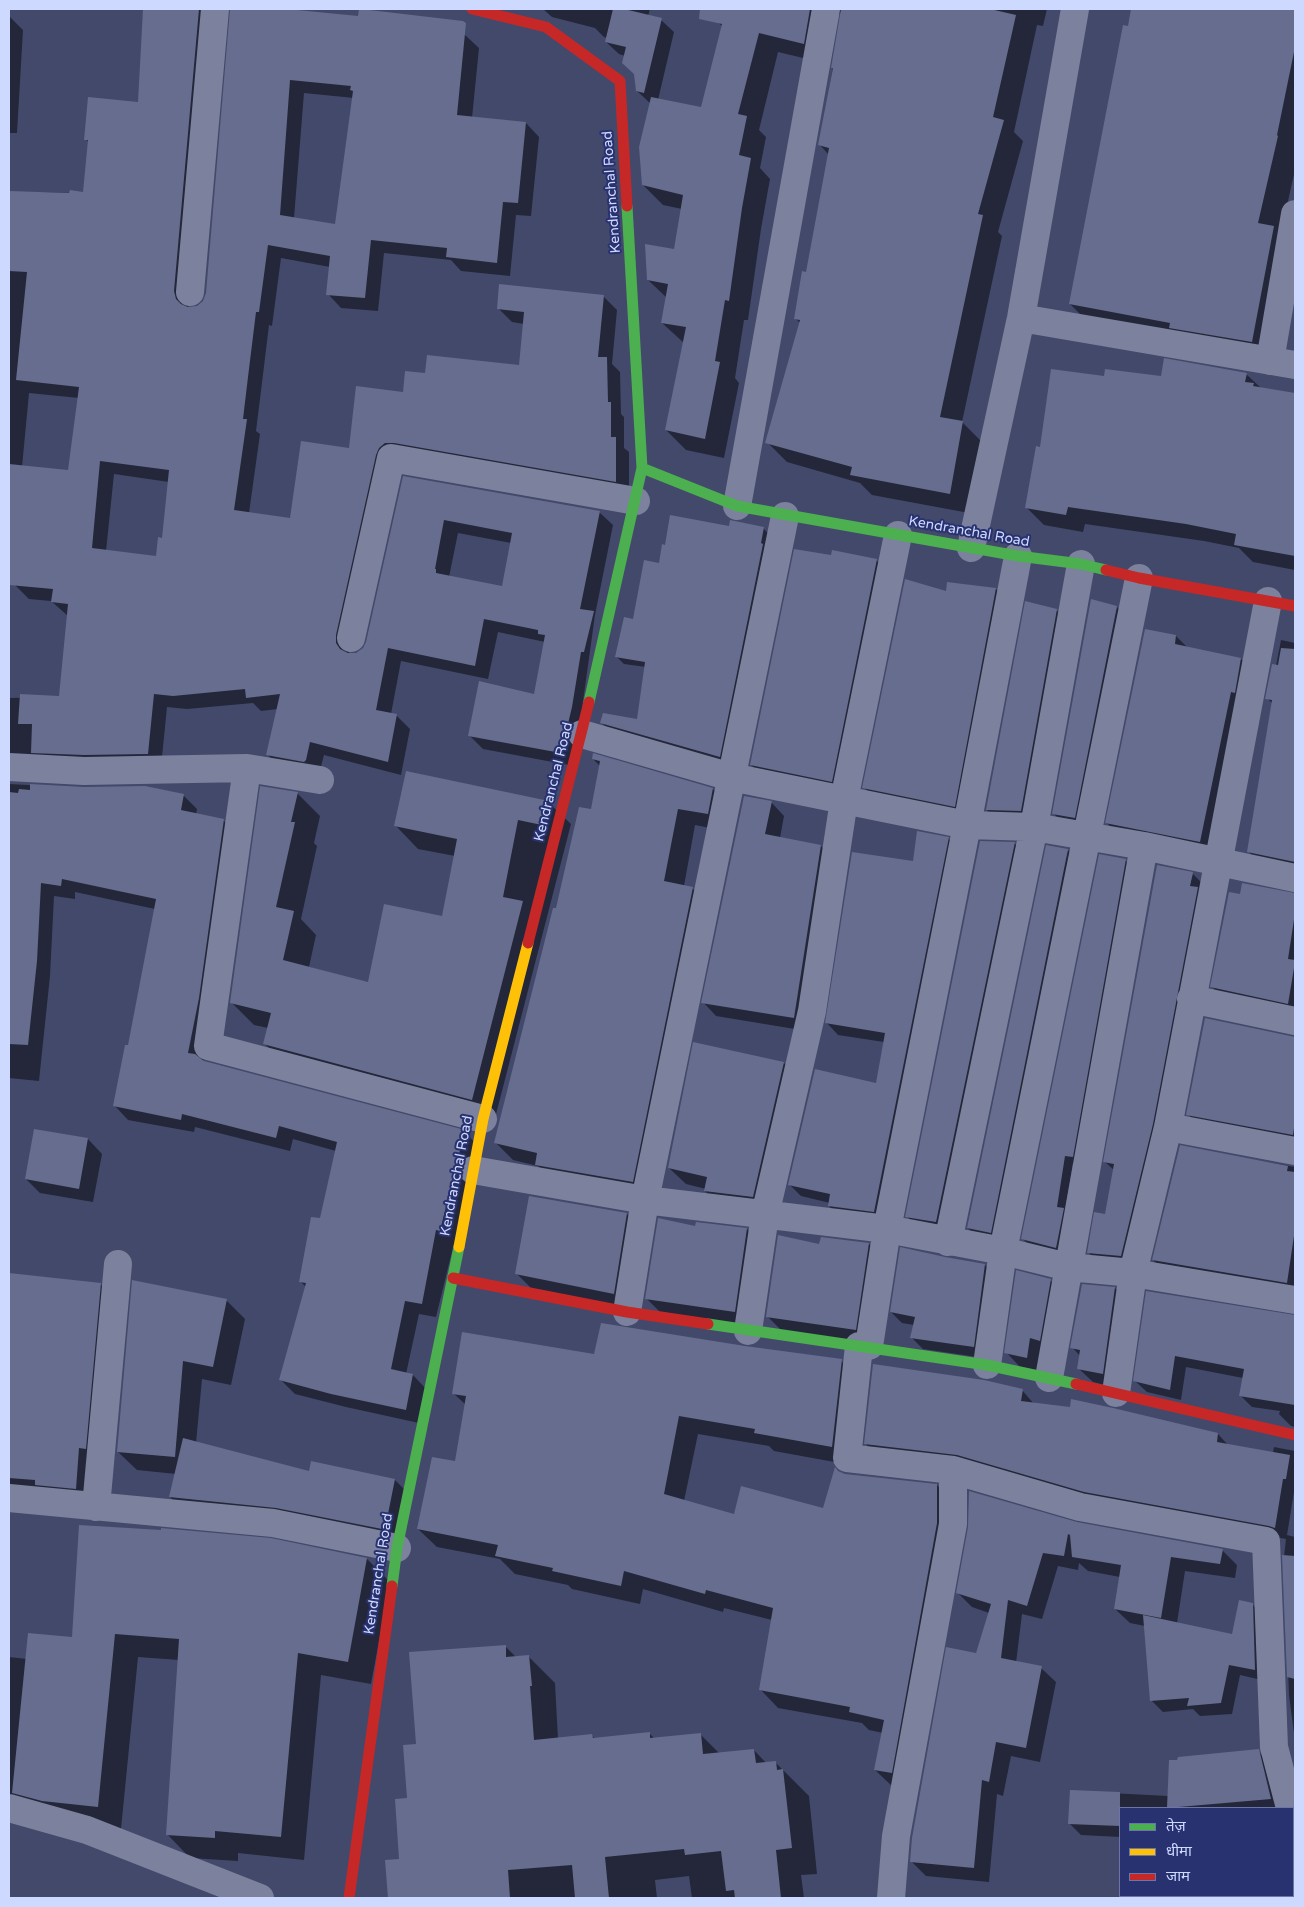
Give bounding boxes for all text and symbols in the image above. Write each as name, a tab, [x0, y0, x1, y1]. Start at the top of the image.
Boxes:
street label: Kendranchal Road	[599, 130, 625, 254]
street label: Kendranchal Road	[907, 513, 1031, 551]
street label: Kendranchal Road	[531, 720, 577, 844]
street label: Kendranchal Road	[437, 1114, 477, 1238]
street label: Kendranchal Road	[361, 1512, 397, 1636]
legend	[1119, 1807, 1294, 1897]
text: तेज़	[1166, 1817, 1186, 1835]
text: धीमा	[1166, 1842, 1192, 1860]
text: जाम	[1166, 1867, 1190, 1885]

